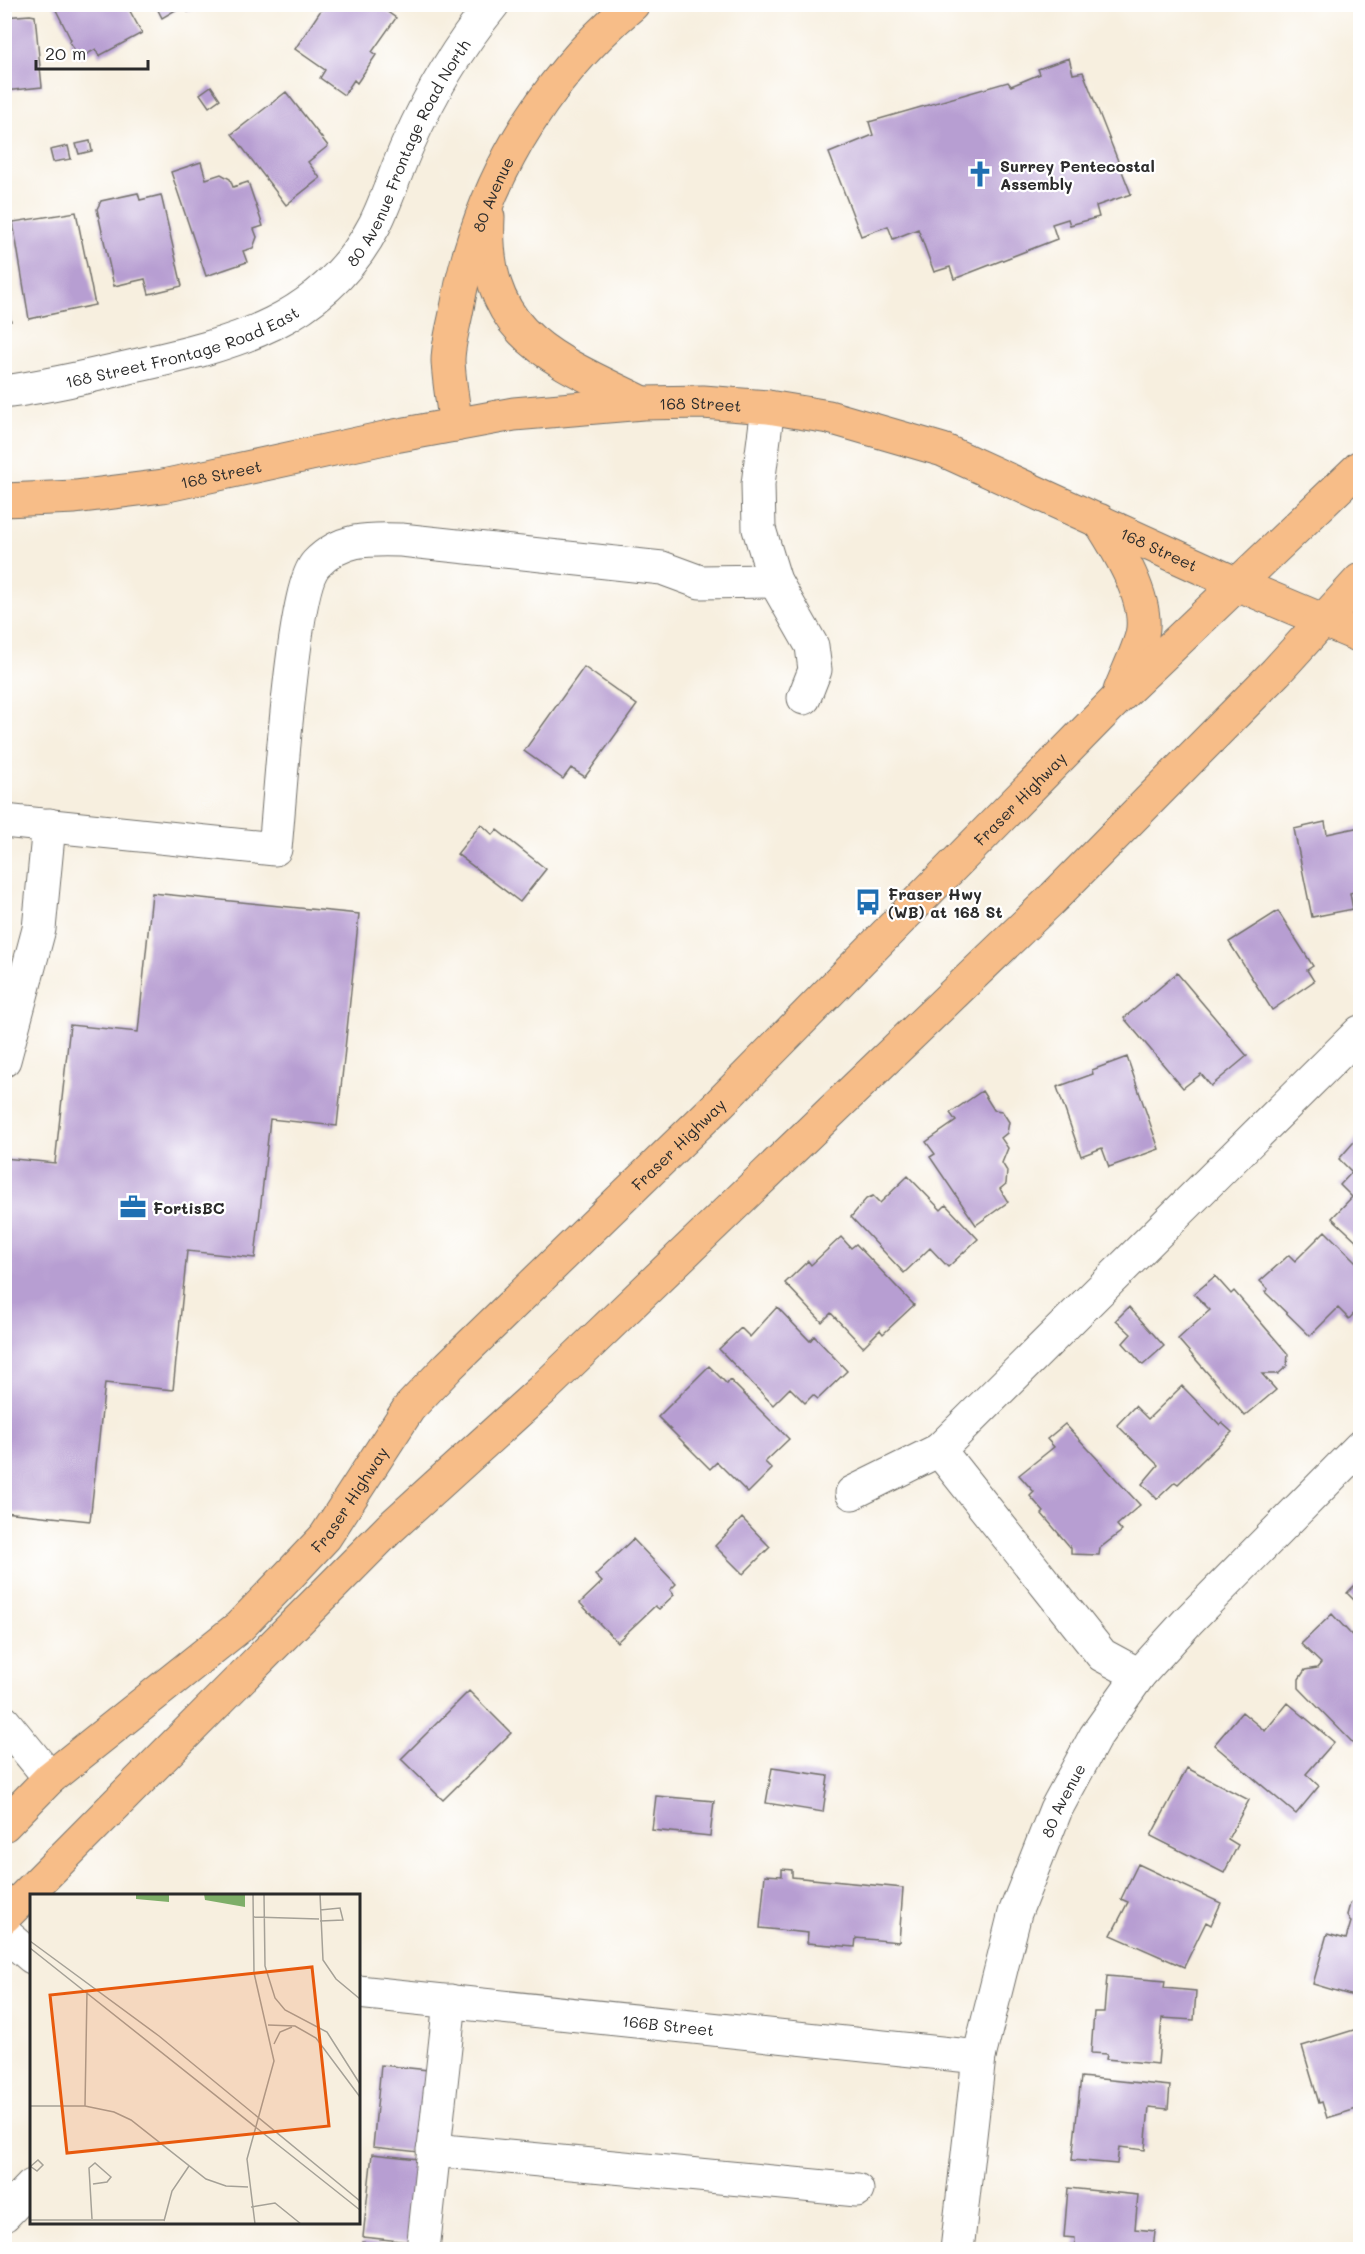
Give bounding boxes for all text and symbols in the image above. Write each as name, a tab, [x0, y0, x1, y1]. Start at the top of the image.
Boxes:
scale bar	[36, 33, 148, 71]
street label: 80 Avenue Frontage Road North	[341, 35, 474, 270]
text: 20 m	[45, 41, 86, 65]
street label: 80 Avenue	[467, 153, 518, 234]
place label: Surrey Pentecostal Assembly	[1000, 155, 1155, 194]
church icon: Surrey Pentecostal Assembly	[965, 159, 995, 189]
street label: 168 Street Frontage Road East	[63, 301, 302, 392]
street label: 168 Street	[659, 391, 742, 415]
street label: 168 Street	[178, 454, 263, 492]
street label: 168 Street	[1117, 522, 1201, 575]
street label: Fraser Highway	[969, 747, 1070, 850]
place label: Fraser Hwy (WB) at 168 St	[888, 883, 1003, 922]
bus stop icon: Fraser Hwy (WB) at 168 St	[853, 887, 883, 917]
street label: Fraser Highway	[626, 1093, 729, 1194]
office icon: FortisBC	[118, 1192, 148, 1222]
place label: FortisBC	[153, 1197, 225, 1218]
street label: Fraser Highway	[306, 1442, 392, 1556]
street label: 80 Avenue	[1035, 1760, 1089, 1840]
inset map	[30, 1894, 360, 2224]
street label: 166B Street	[621, 2009, 715, 2040]

